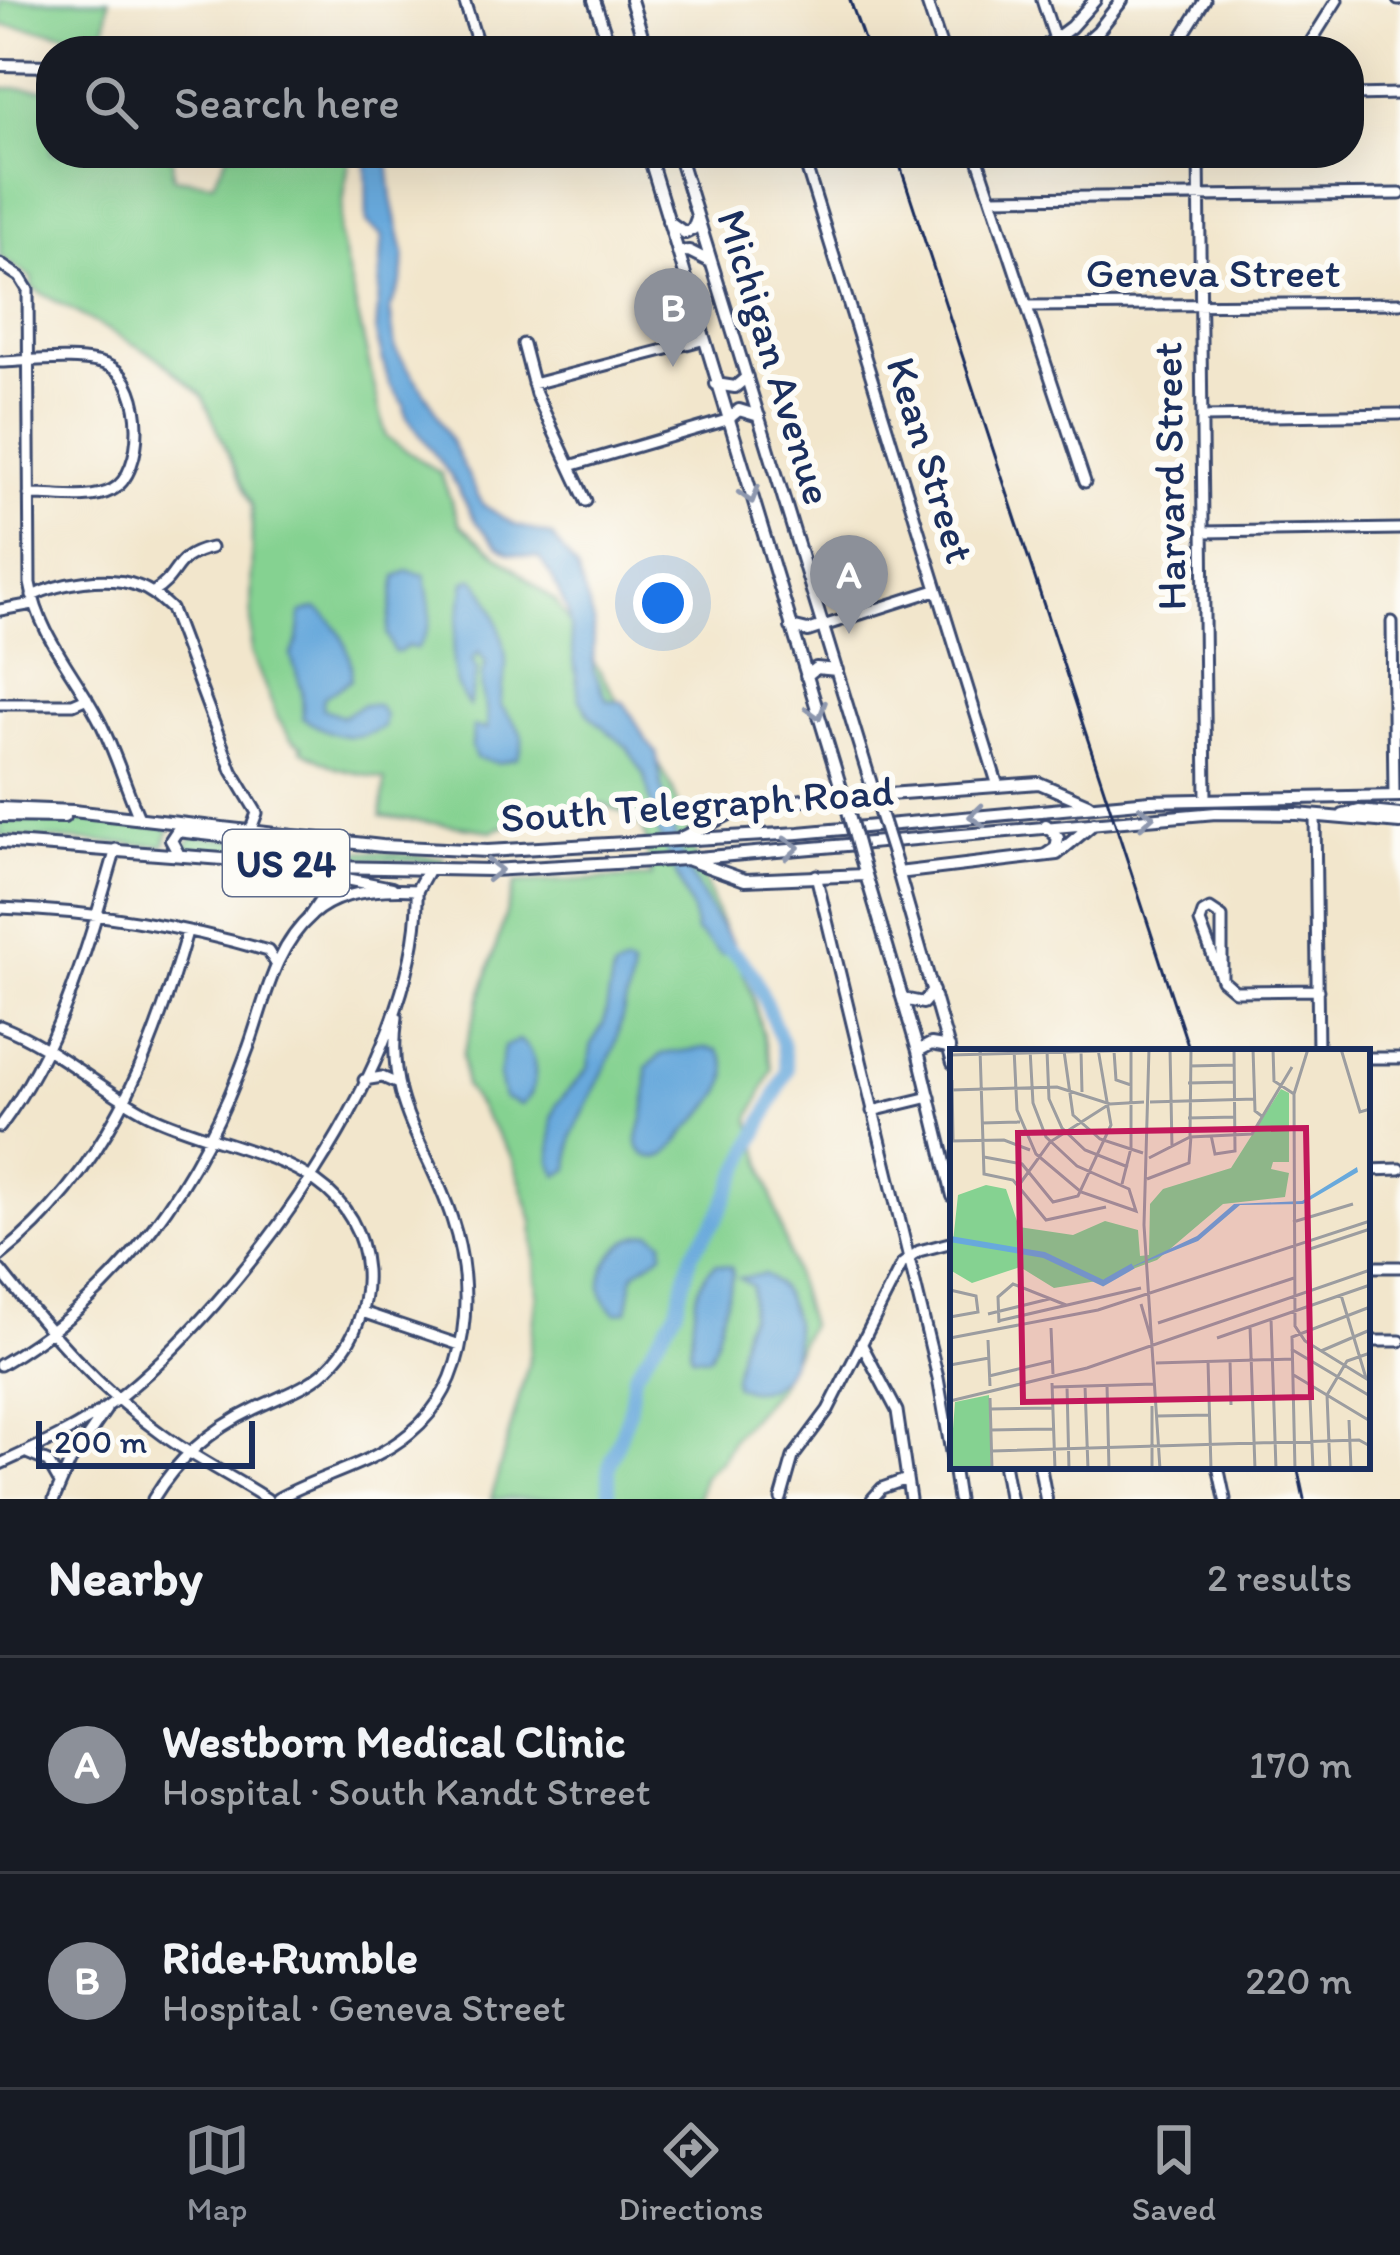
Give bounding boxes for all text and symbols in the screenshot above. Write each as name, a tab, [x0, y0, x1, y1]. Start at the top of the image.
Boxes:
search box	[36, 36, 1364, 168]
icon: search	[78, 69, 144, 135]
text: Search here	[174, 75, 400, 129]
street label: Michigan Avenue	[706, 203, 844, 511]
street label: Geneva Street	[1085, 247, 1341, 298]
pin: B	[634, 268, 712, 367]
street label: Harvard Street	[1141, 341, 1197, 611]
street label: Kean Street	[876, 351, 986, 569]
one-way arrow	[736, 484, 761, 505]
pin: A	[810, 535, 888, 634]
your location	[633, 573, 693, 633]
one-way arrow	[803, 699, 828, 720]
street label: South Telegraph Road	[499, 765, 895, 843]
one-way arrow	[967, 803, 986, 828]
one-way arrow	[1137, 804, 1156, 830]
road number: US 24	[223, 830, 349, 896]
one-way arrow	[782, 836, 801, 861]
one-way arrow	[485, 857, 504, 883]
inset map	[950, 1049, 1370, 1469]
scale bar	[36, 1415, 255, 1468]
text: 200 m	[54, 1422, 147, 1461]
text: Nearby	[48, 1547, 203, 1608]
text: 2 results	[1207, 1554, 1352, 1601]
text: Westborn Medical Clinic	[162, 1714, 625, 1768]
text: A	[75, 1741, 99, 1788]
text: 170 m	[1249, 1741, 1352, 1788]
text: Hospital · South Kandt Street	[162, 1768, 650, 1815]
text: Ride+Rumble	[162, 1930, 418, 1984]
text: B	[74, 1957, 100, 2004]
text: 220 m	[1245, 1957, 1352, 2004]
text: Hospital · Geneva Street	[162, 1984, 565, 2031]
tab: Map	[184, 2117, 250, 2228]
tab: Directions	[618, 2117, 763, 2228]
tab: Saved	[1132, 2117, 1216, 2228]

